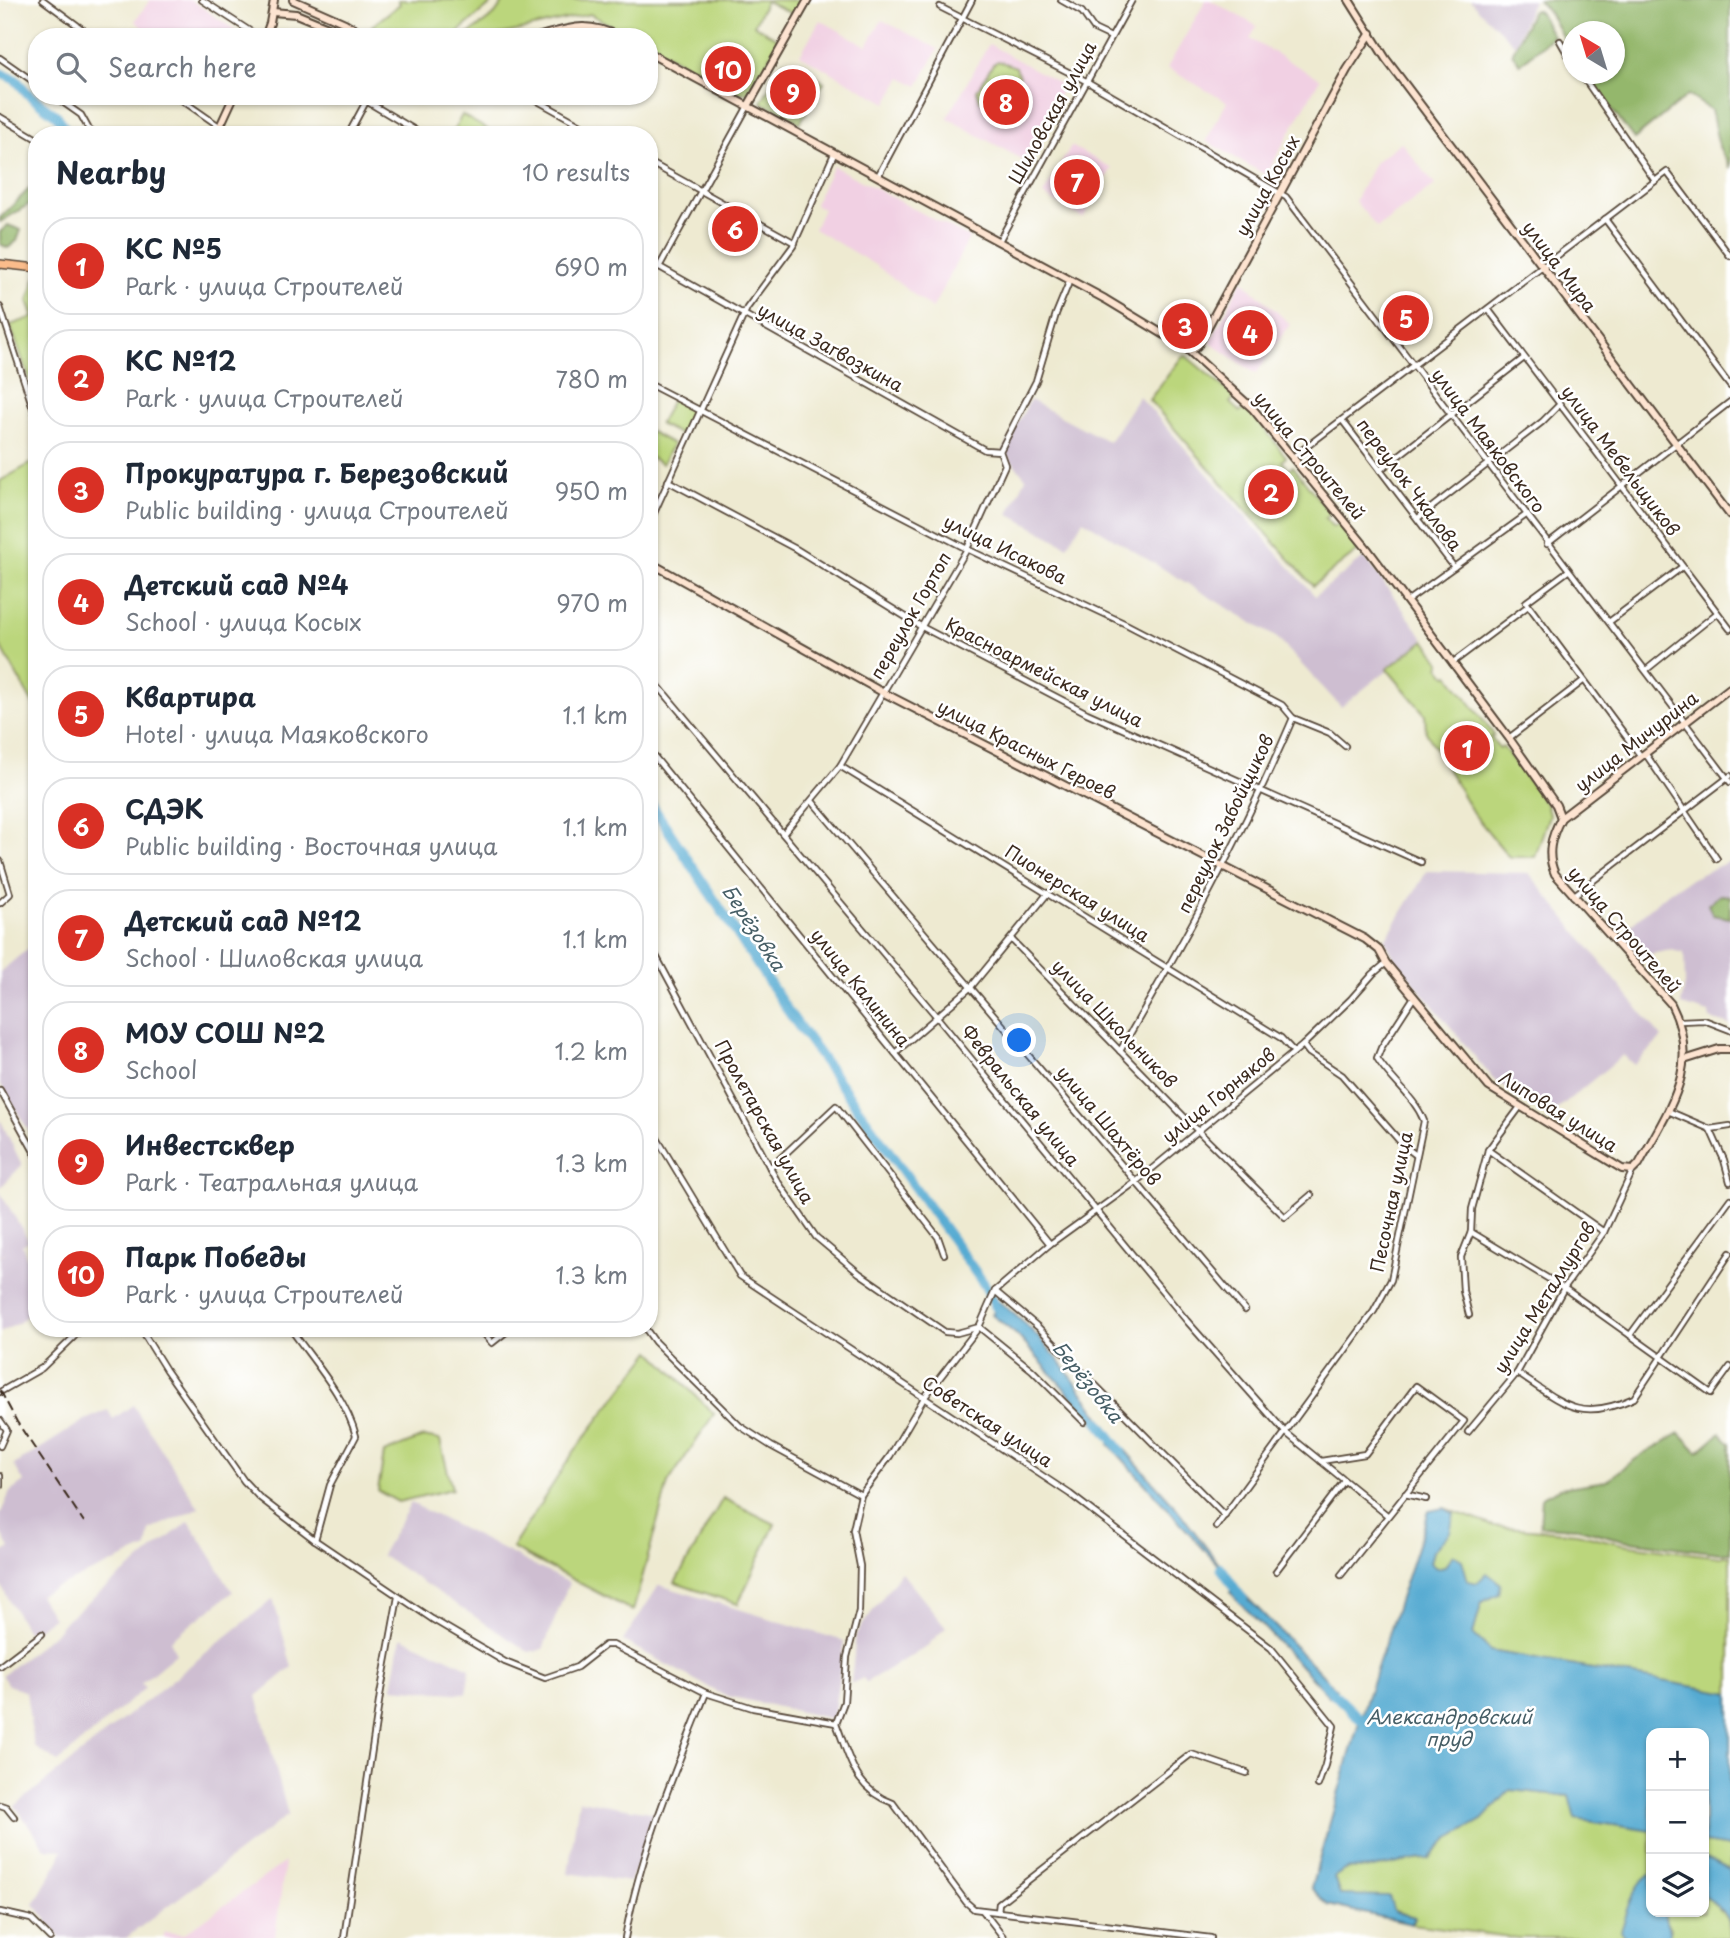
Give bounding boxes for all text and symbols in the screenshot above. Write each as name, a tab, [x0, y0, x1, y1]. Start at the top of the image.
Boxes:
north arrow	[1562, 21, 1625, 84]
search box	[28, 28, 658, 105]
street label: Шиловская улица	[1001, 35, 1103, 189]
pin: 10	[705, 43, 751, 95]
text: Search here	[108, 47, 257, 86]
icon: search	[52, 48, 90, 86]
pin: 9	[770, 66, 816, 118]
pin: 8	[983, 76, 1029, 128]
street label: улица Косых	[1228, 130, 1306, 241]
text: Nearby	[56, 149, 166, 194]
text: 10 results	[522, 154, 630, 189]
pin: 7	[1054, 156, 1100, 208]
pin: 6	[712, 203, 758, 255]
street label: улица Мира	[1517, 215, 1604, 318]
text: КС №5	[125, 229, 222, 268]
text: 1	[76, 249, 87, 284]
text: 690 m	[554, 249, 628, 284]
text: Park · улица Строителей	[125, 268, 404, 303]
pin: 5	[1383, 292, 1429, 344]
street label: улица Загвозкина	[753, 295, 909, 398]
pin: 3	[1162, 300, 1208, 352]
pin: 4	[1227, 307, 1273, 359]
text: КС №12	[125, 341, 236, 380]
text: 2	[73, 361, 89, 396]
text: 780 m	[556, 361, 628, 396]
street label: улица Маяковского	[1426, 362, 1553, 518]
street label: улица Мебельщиков	[1555, 379, 1687, 541]
text: Park · улица Строителей	[125, 380, 404, 415]
street label: улица Строителей	[1248, 385, 1372, 525]
street label: переулок Чкалова	[1351, 412, 1470, 557]
text: Прокуратура г. Березовский	[125, 453, 509, 492]
pin: 2	[1248, 466, 1294, 518]
text: 3	[73, 473, 89, 508]
text: 950 m	[555, 473, 628, 508]
text: Public building · улица Строителей	[125, 492, 509, 527]
street label: улица Исакова	[939, 507, 1073, 591]
street label: переулок Гортоп	[862, 547, 957, 684]
text: Детский сад №4	[125, 565, 349, 604]
text: 4	[73, 585, 89, 620]
text: 970 m	[556, 585, 628, 620]
text: School · улица Косых	[125, 604, 361, 639]
street label: Красноармейская улица	[941, 610, 1149, 734]
text: Квартира	[125, 677, 256, 716]
street label: улица Мичурина	[1569, 684, 1704, 798]
street label: улица Красных Героев	[933, 692, 1120, 805]
text: 5	[74, 697, 88, 732]
text: 1.1 km	[562, 697, 628, 732]
text: Hotel · улица Маяковского	[125, 716, 429, 751]
pin: 1	[1444, 722, 1490, 774]
street label: переулок Забойщиков	[1170, 729, 1280, 917]
text: СДЭК	[125, 789, 204, 828]
text: 6	[73, 809, 89, 844]
text: 1.1 km	[562, 809, 628, 844]
text: Public building · Восточная улица	[125, 828, 497, 863]
street label: Пионерская улица	[1000, 837, 1156, 948]
street label: улица Строителей	[1562, 859, 1688, 999]
water label: Берёзовка	[716, 879, 794, 977]
text: Детский сад №12	[125, 901, 362, 940]
text: 7	[74, 921, 88, 956]
text: 1.1 km	[562, 921, 628, 956]
street label: улица Калинина	[805, 922, 918, 1053]
text: School · Шиловская улица	[125, 940, 423, 975]
street label: улица Школьников	[1046, 952, 1184, 1094]
text: МОУ СОШ №2	[125, 1013, 325, 1052]
street label: Февральская улица	[956, 1019, 1087, 1172]
your location	[1002, 1023, 1036, 1057]
text: 8	[74, 1033, 88, 1068]
text: 1.2 km	[555, 1033, 628, 1068]
street label: Пролетарская улица	[709, 1034, 822, 1209]
street label: улица Горняков	[1156, 1041, 1280, 1149]
text: School	[125, 1052, 197, 1087]
street label: улица Шахтёров	[1051, 1059, 1168, 1191]
street label: Липовая улица	[1494, 1063, 1624, 1158]
text: Инвестсквер	[125, 1125, 295, 1164]
street label: Песочная улица	[1362, 1128, 1419, 1275]
text: 9	[74, 1145, 88, 1180]
text: 1.3 km	[556, 1145, 628, 1180]
text: Park · Театральная улица	[125, 1164, 418, 1199]
street label: улица Металлургов	[1486, 1216, 1601, 1378]
text: Парк Победы	[125, 1237, 306, 1276]
text: 10	[67, 1257, 95, 1292]
text: 1.3 km	[556, 1257, 628, 1292]
text: Park · улица Строителей	[125, 1276, 404, 1311]
water label: Берёзовка	[1047, 1335, 1131, 1429]
street label: Советская улица	[917, 1368, 1059, 1474]
water label: Александровский пруд	[1366, 1702, 1534, 1752]
map controls	[1646, 1728, 1709, 1917]
button: +	[1646, 1728, 1709, 1791]
button: −	[1646, 1791, 1709, 1854]
button: layers	[1646, 1854, 1709, 1917]

